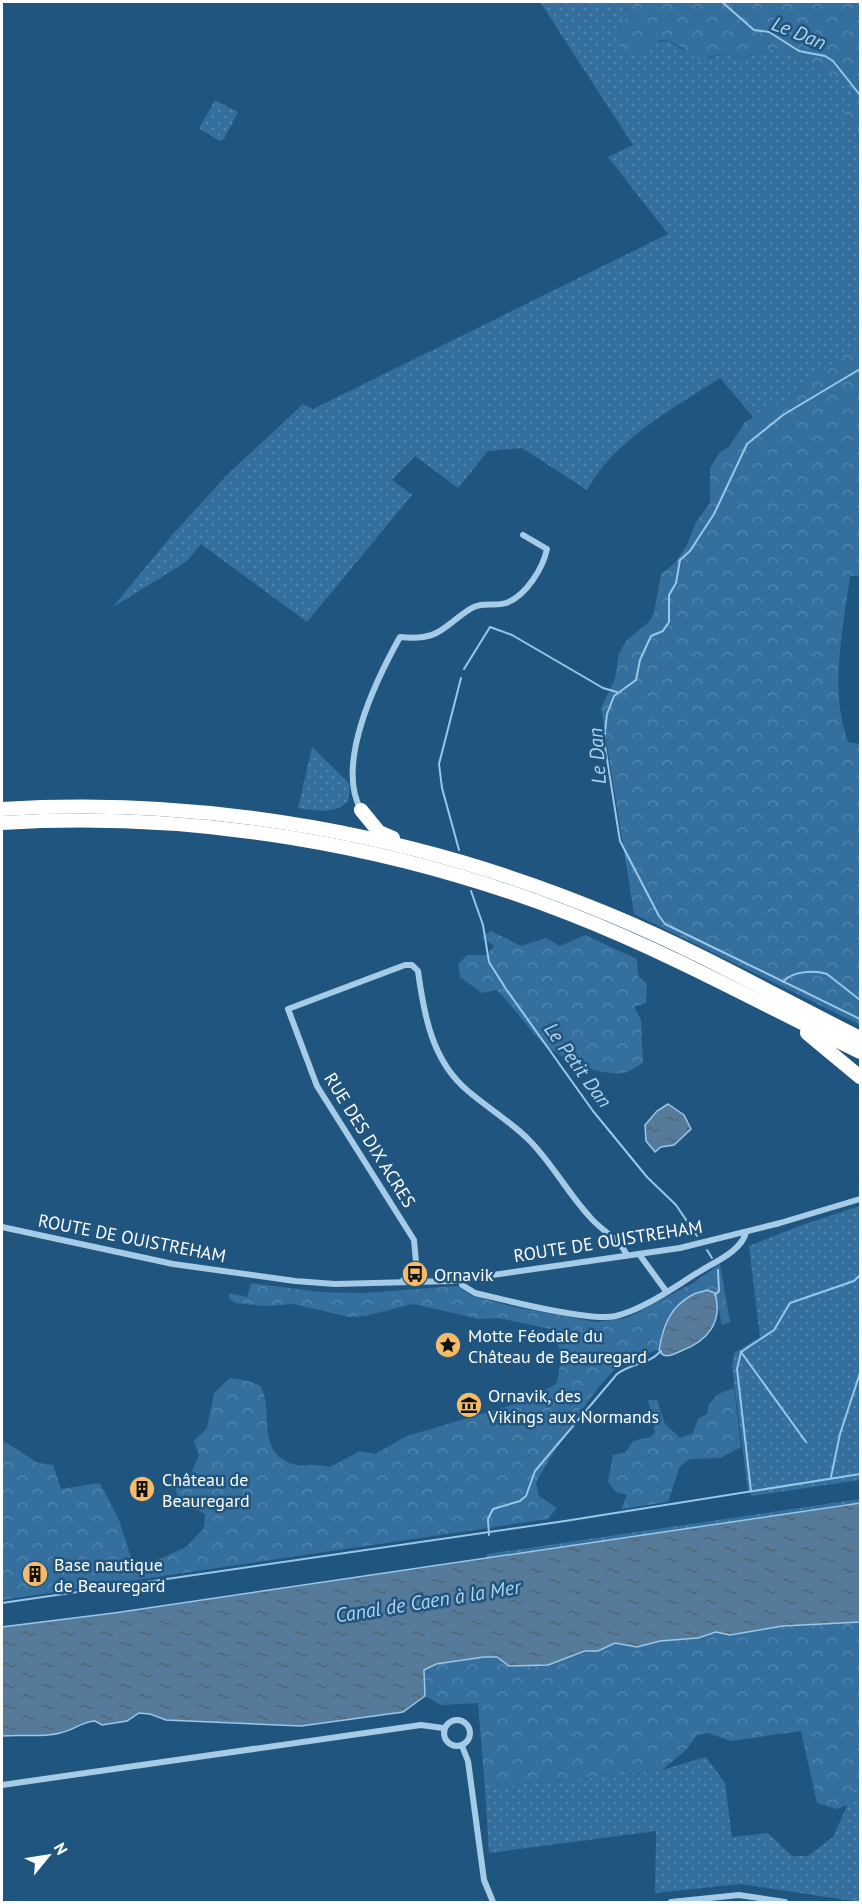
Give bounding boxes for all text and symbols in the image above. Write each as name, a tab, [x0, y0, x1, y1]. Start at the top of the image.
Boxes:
water label: Le Dan	[768, 10, 830, 56]
water label: Le Dan	[582, 727, 612, 785]
water label: Le Petit Dan	[538, 1017, 618, 1113]
street label: RUE DES DIX ACRES	[319, 1068, 421, 1212]
street label: ROUTE DE OUISTREHAM	[36, 1209, 228, 1267]
street label: ROUTE DE OUISTREHAM	[512, 1215, 704, 1267]
bus stop icon: Ornavik	[400, 1259, 430, 1289]
place label: Ornavik	[434, 1263, 494, 1286]
place label: Motte Féodale du Château de Beauregard	[468, 1324, 647, 1368]
place icon: Motte Féodale du Château de Beauregard	[433, 1330, 463, 1360]
place label: Ornavik, des Vikings aux Normands	[487, 1384, 659, 1428]
museum icon: Ornavik, des Vikings aux Normands	[454, 1390, 484, 1420]
place label: Château de Beauregard	[162, 1468, 250, 1512]
building icon: Château de Beauregard	[127, 1474, 157, 1504]
place label: Base nautique de Beauregard	[54, 1553, 165, 1597]
building icon: Base nautique de Beauregard	[20, 1559, 50, 1589]
water label: Canal de Caen à la Mer	[334, 1573, 524, 1628]
north arrow	[18, 1826, 78, 1886]
text: N	[50, 1839, 72, 1858]

